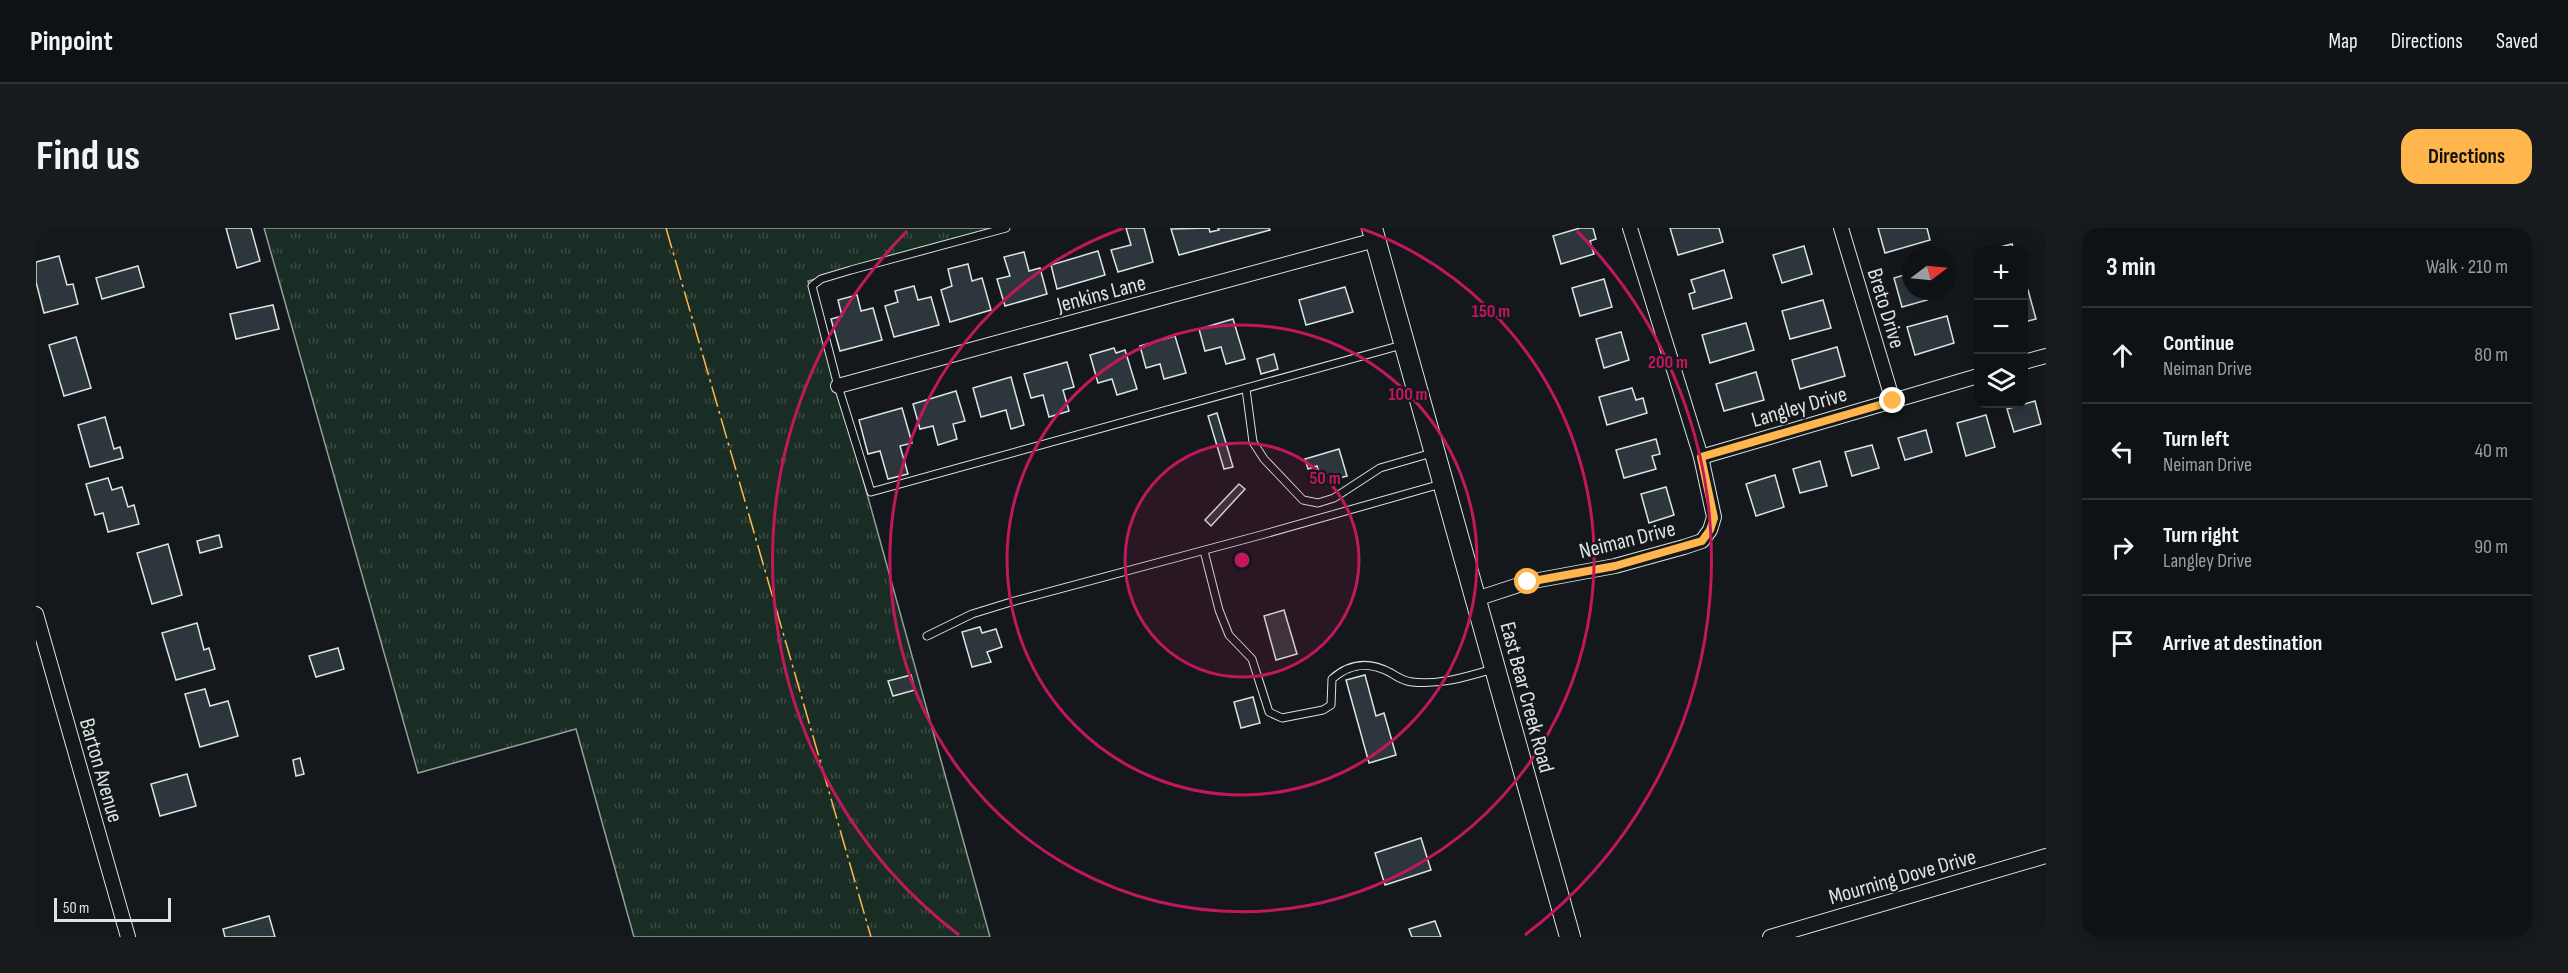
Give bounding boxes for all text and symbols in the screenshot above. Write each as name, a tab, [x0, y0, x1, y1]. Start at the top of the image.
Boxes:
text: Pinpoint	[30, 25, 113, 58]
text: Map	[2328, 29, 2358, 54]
text: Directions	[2391, 29, 2463, 54]
text: Saved	[2496, 29, 2538, 54]
button: Directions	[2401, 129, 2532, 184]
text: Find us	[36, 131, 140, 182]
north arrow	[1902, 246, 1956, 300]
map controls	[1974, 246, 2028, 408]
button: +	[1974, 246, 2028, 300]
text: 3 min	[2106, 252, 2156, 283]
text: Walk · 210 m	[2426, 255, 2508, 279]
street label: Breto Drive	[1861, 265, 1910, 352]
street label: Jenkins Lane	[1053, 270, 1149, 320]
button: −	[1974, 300, 2028, 354]
text: 150 m	[1472, 301, 1510, 322]
text: Continue	[2163, 330, 2234, 357]
icon: ahead	[2106, 339, 2139, 372]
text: 80 m	[2474, 343, 2508, 367]
text: 200 m	[1648, 352, 1688, 373]
button: layers	[1974, 354, 2028, 408]
text: Neiman Drive	[2163, 357, 2252, 381]
street label: Langley Drive	[1749, 381, 1850, 434]
text: 100 m	[1389, 384, 1428, 405]
route end	[1879, 387, 1905, 413]
text: Turn left	[2163, 426, 2229, 453]
icon: left	[2106, 435, 2139, 468]
text: 40 m	[2475, 439, 2508, 463]
text: Neiman Drive	[2163, 453, 2252, 477]
text: 50 m	[1309, 468, 1341, 489]
street label: Neiman Drive	[1577, 515, 1678, 565]
text: Turn right	[2163, 522, 2239, 549]
icon: right	[2106, 531, 2139, 564]
text: 90 m	[2474, 535, 2508, 559]
text: Langley Drive	[2163, 549, 2252, 573]
centre of rings	[1232, 550, 1252, 570]
route start	[1514, 568, 1540, 594]
street label: East Bear Creek Road	[1493, 619, 1560, 776]
icon: arrive	[2106, 627, 2139, 660]
text: Arrive at destination	[2163, 630, 2322, 657]
street label: Barton Avenue	[73, 715, 128, 826]
street label: Mourning Dove Drive	[1826, 844, 1979, 911]
scale bar	[54, 895, 171, 922]
text: 50 m	[63, 899, 89, 918]

